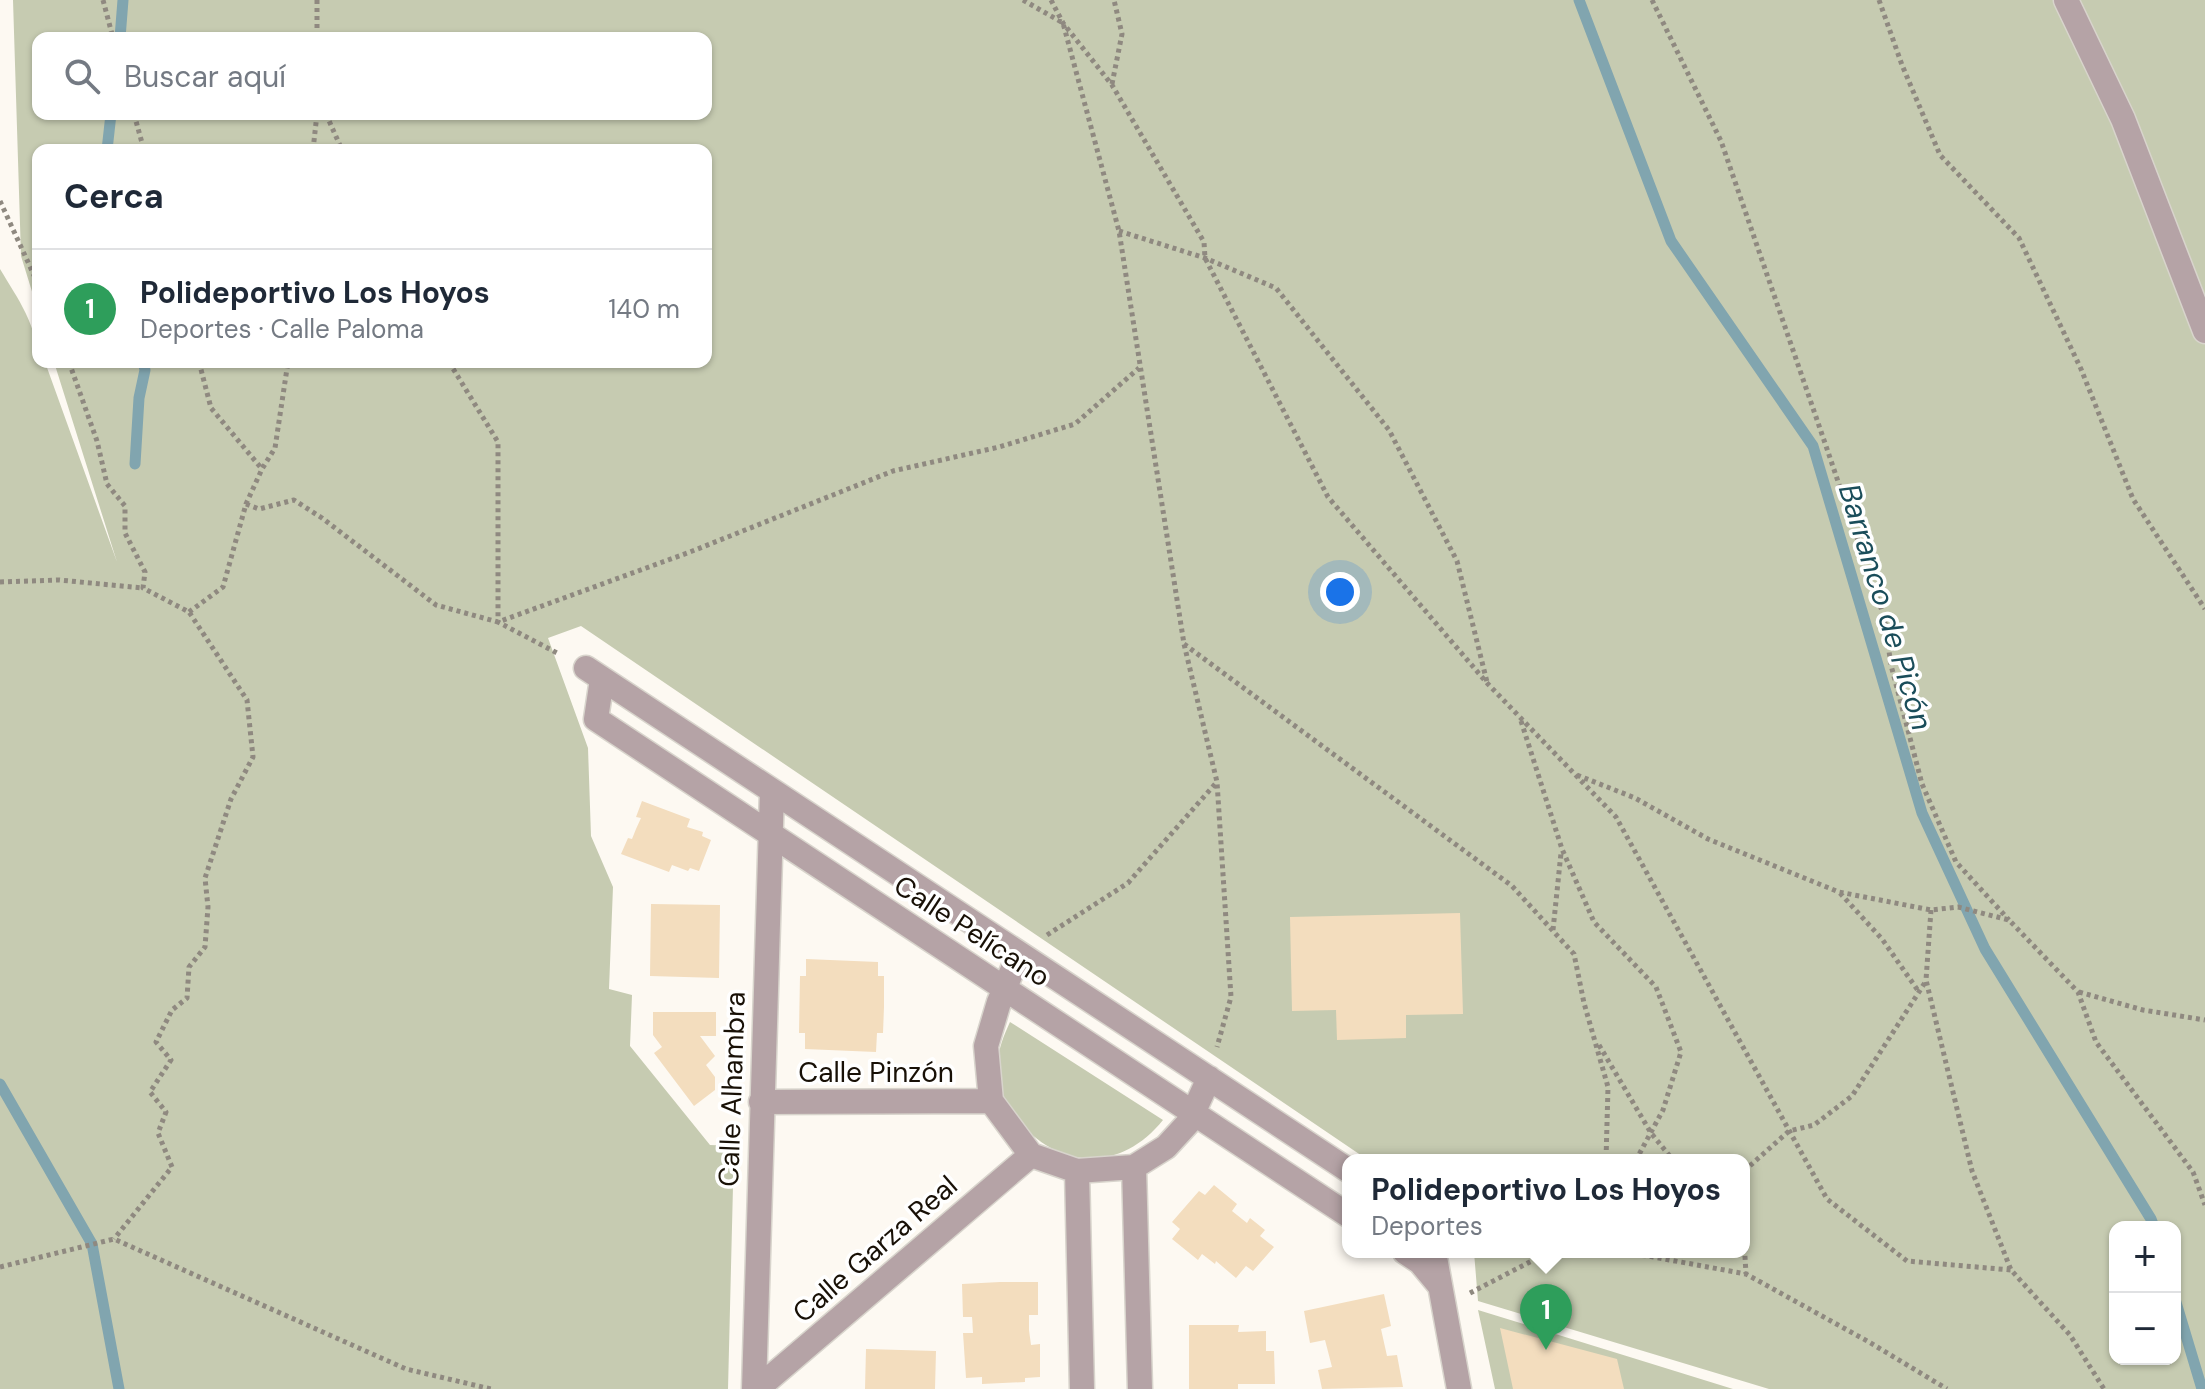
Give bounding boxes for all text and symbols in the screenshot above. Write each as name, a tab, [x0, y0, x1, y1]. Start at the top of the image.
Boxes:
search box	[32, 32, 712, 120]
icon: search	[60, 54, 104, 98]
text: Buscar aquí	[124, 57, 286, 96]
text: Cerca	[64, 174, 164, 219]
text: Polideportivo Los Hoyos	[140, 273, 490, 312]
text: 1	[85, 292, 95, 326]
text: 140 m	[608, 292, 680, 326]
text: Deportes · Calle Paloma	[140, 312, 424, 346]
water label: Barranco de Picón	[1830, 479, 1942, 735]
your location	[1320, 572, 1360, 612]
street label: Calle Pelícano	[887, 867, 1057, 995]
street label: Calle Alhambra	[710, 991, 754, 1187]
street label: Calle Pinzón	[798, 1054, 954, 1091]
popup	[1342, 1154, 1750, 1258]
street label: Calle Garza Real	[785, 1167, 965, 1331]
text: Polideportivo Los Hoyos	[1371, 1170, 1721, 1209]
text: Deportes	[1371, 1209, 1483, 1243]
map controls	[2109, 1221, 2181, 1365]
button: +	[2109, 1221, 2181, 1293]
pin: 1	[1520, 1284, 1572, 1350]
button: −	[2109, 1293, 2181, 1365]

